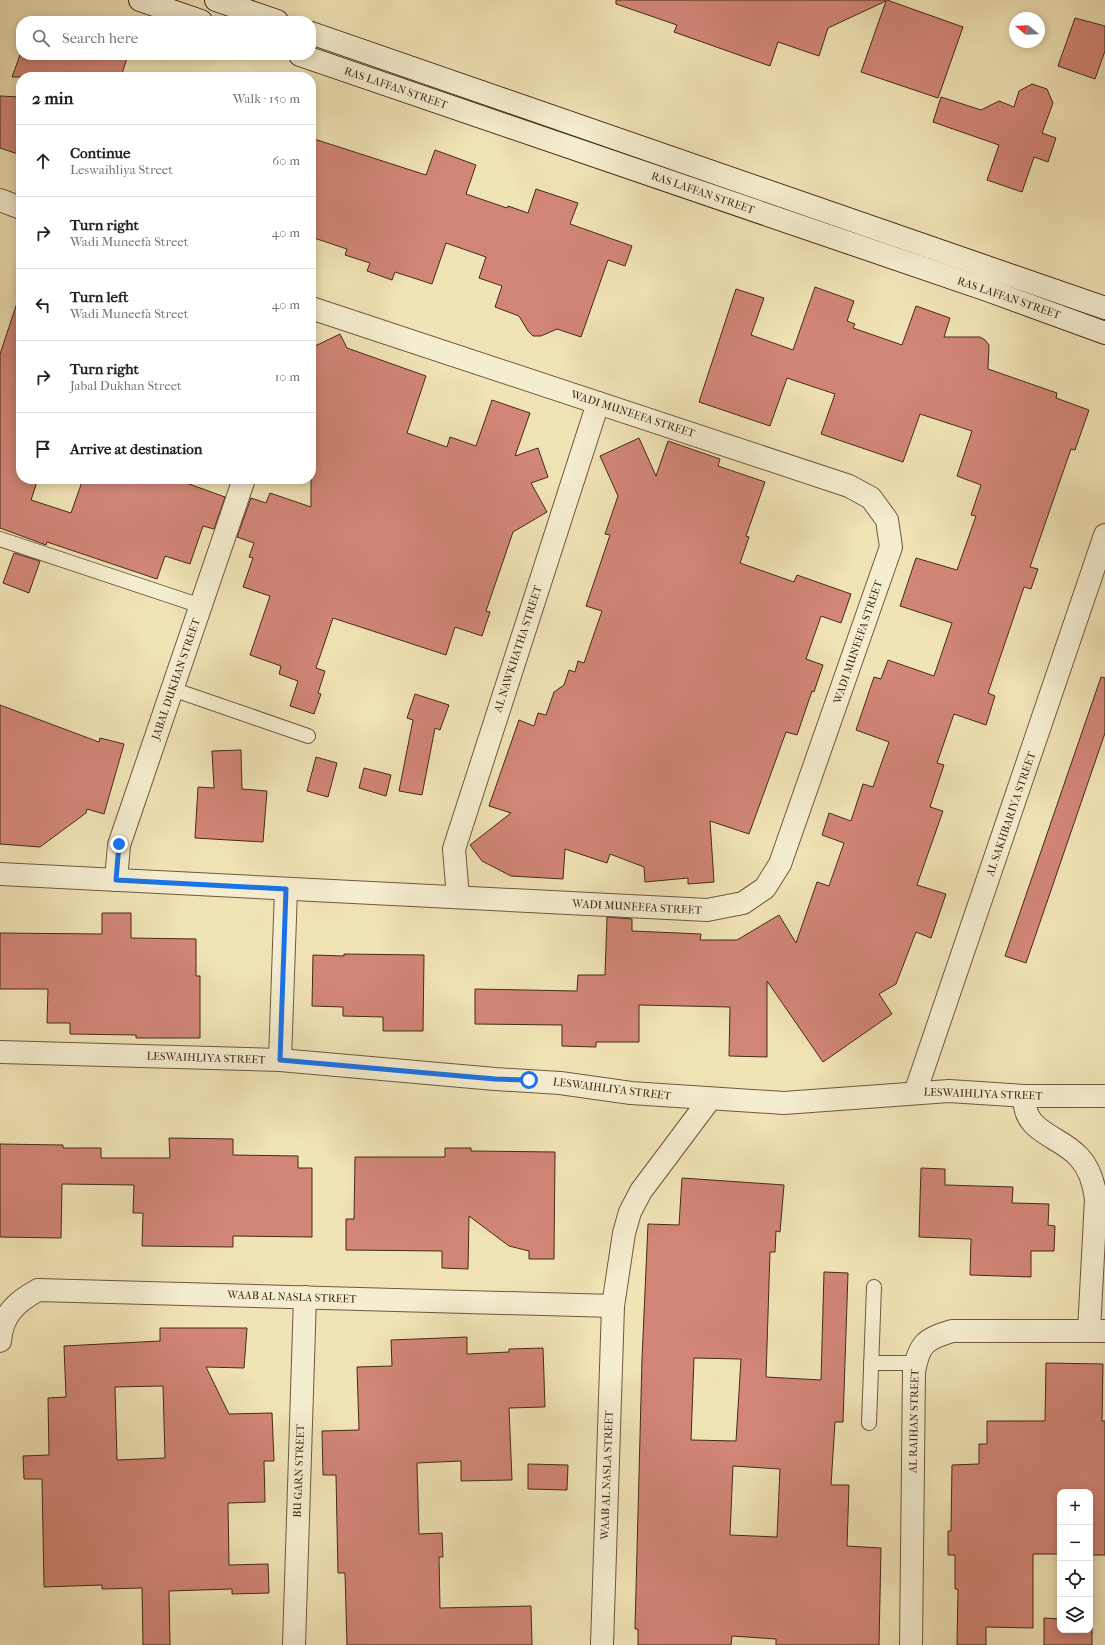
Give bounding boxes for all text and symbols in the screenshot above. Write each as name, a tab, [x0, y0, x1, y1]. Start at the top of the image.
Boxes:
north arrow	[1009, 12, 1045, 48]
search box	[16, 16, 316, 60]
icon: search	[30, 27, 52, 49]
text: Search here	[62, 29, 138, 47]
street label: RAS LAFFAN STREET	[343, 64, 450, 112]
text: 2 min	[32, 88, 73, 108]
text: Walk · 150 m	[233, 91, 300, 106]
text: Continue	[70, 144, 130, 162]
icon: ahead	[32, 150, 54, 172]
text: 60 m	[272, 153, 300, 168]
text: Leswaihliya Street	[70, 162, 173, 177]
street label: RAS LAFFAN STREET	[650, 169, 757, 217]
text: Turn right	[70, 216, 139, 234]
icon: right	[32, 222, 54, 244]
text: 40 m	[272, 225, 300, 240]
text: Wadi Muneefa Street	[70, 234, 188, 249]
street label: RAS LAFFAN STREET	[956, 274, 1063, 322]
text: Turn left	[70, 288, 128, 306]
icon: left	[32, 294, 54, 316]
text: 40 m	[272, 297, 300, 312]
text: Wadi Muneefa Street	[70, 306, 188, 321]
text: Turn right	[70, 360, 139, 378]
icon: right	[32, 366, 54, 388]
text: 10 m	[275, 369, 300, 384]
text: Jabal Dukhan Street	[70, 378, 182, 393]
street label: WADI MUNEEFA STREET	[568, 387, 697, 440]
icon: arrive	[32, 438, 54, 460]
text: Arrive at destination	[70, 440, 202, 458]
street label: WADI MUNEEFA STREET	[830, 578, 885, 706]
street label: AL NAWKHATHA STREET	[491, 583, 545, 715]
street label: JABAL DUKHAN STREET	[149, 616, 203, 742]
street label: AL SAKHBARIYA STREET	[983, 749, 1039, 879]
route end	[110, 835, 128, 853]
street label: WADI MUNEEFA STREET	[571, 897, 703, 917]
street label: LESWAIHLIYA STREET	[146, 1049, 266, 1067]
route start	[520, 1071, 538, 1089]
street label: LESWAIHLIYA STREET	[552, 1075, 672, 1103]
street label: LESWAIHLIYA STREET	[923, 1085, 1043, 1103]
street label: WAAB AL NASLA STREET	[226, 1288, 357, 1306]
street label: AL RAIHAN STREET	[907, 1368, 921, 1474]
street label: WAAB AL NASLA STREET	[598, 1410, 616, 1541]
street label: BU GARN STREET	[291, 1423, 307, 1518]
map controls	[1057, 1489, 1093, 1633]
button: +	[1057, 1489, 1093, 1525]
button: −	[1057, 1525, 1093, 1561]
button: locate	[1057, 1561, 1093, 1597]
button: layers	[1057, 1597, 1093, 1633]

